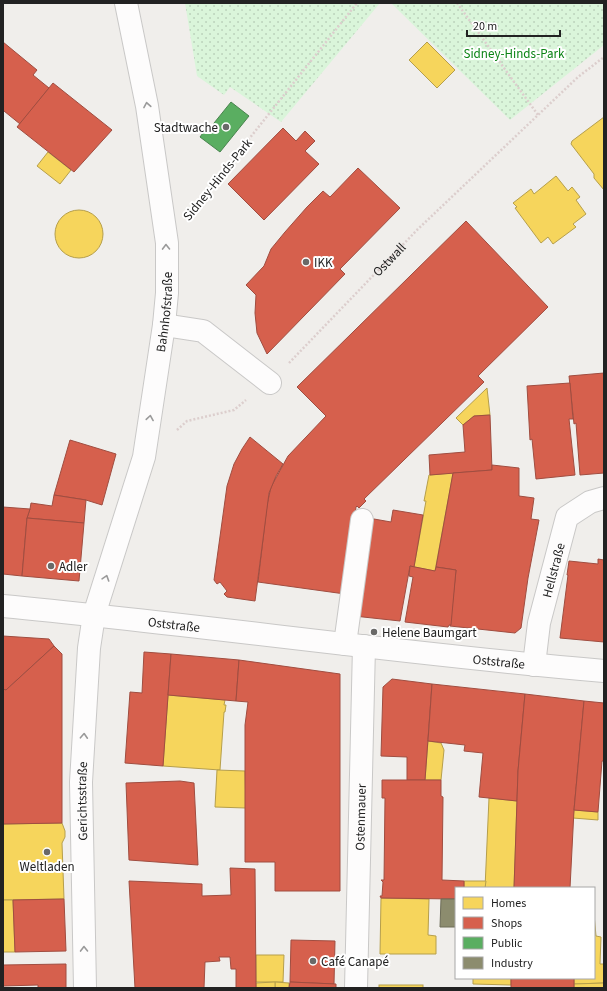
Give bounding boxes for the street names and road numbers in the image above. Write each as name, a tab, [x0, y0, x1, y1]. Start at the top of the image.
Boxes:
street label: Sidney-Hinds-Park	[179, 134, 257, 225]
street label: Ostwall	[369, 239, 410, 281]
street label: Bahnhofstraße	[152, 272, 177, 353]
street label: Hellstraße	[538, 541, 570, 600]
street label: Oststraße	[147, 613, 201, 637]
street label: Oststraße	[472, 650, 526, 674]
street label: Gerichtsstraße	[73, 761, 92, 841]
street label: Ostenmauer	[351, 783, 371, 851]

